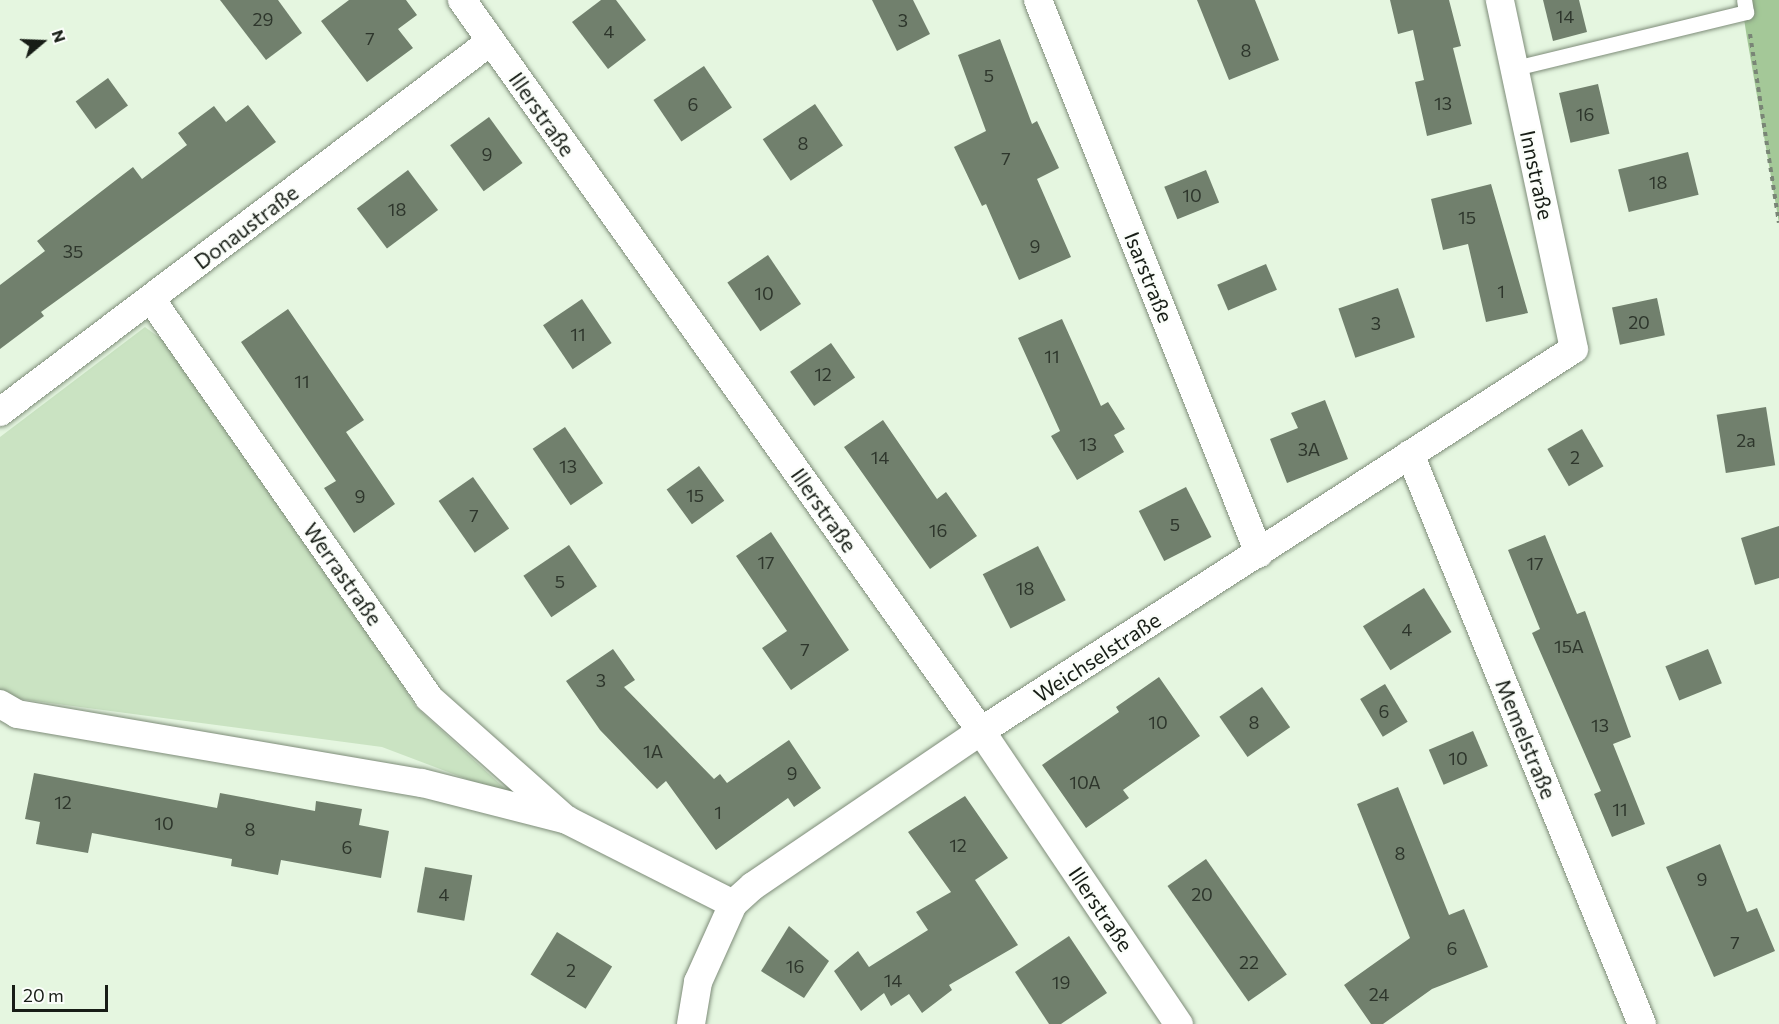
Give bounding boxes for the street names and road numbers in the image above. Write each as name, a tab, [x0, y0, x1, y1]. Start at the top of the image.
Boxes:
street label: Illerstraße	[504, 67, 580, 161]
street label: Innstraße	[1515, 128, 1559, 222]
street label: Donaustraße	[189, 180, 303, 274]
street label: Isarstraße	[1119, 228, 1179, 326]
street label: Illerstraße	[786, 463, 862, 557]
street label: Werrastraße	[298, 518, 388, 630]
street label: Weichselstraße	[1029, 607, 1165, 707]
street label: Memelstraße	[1491, 675, 1561, 803]
street label: Illerstraße	[1064, 862, 1138, 956]

